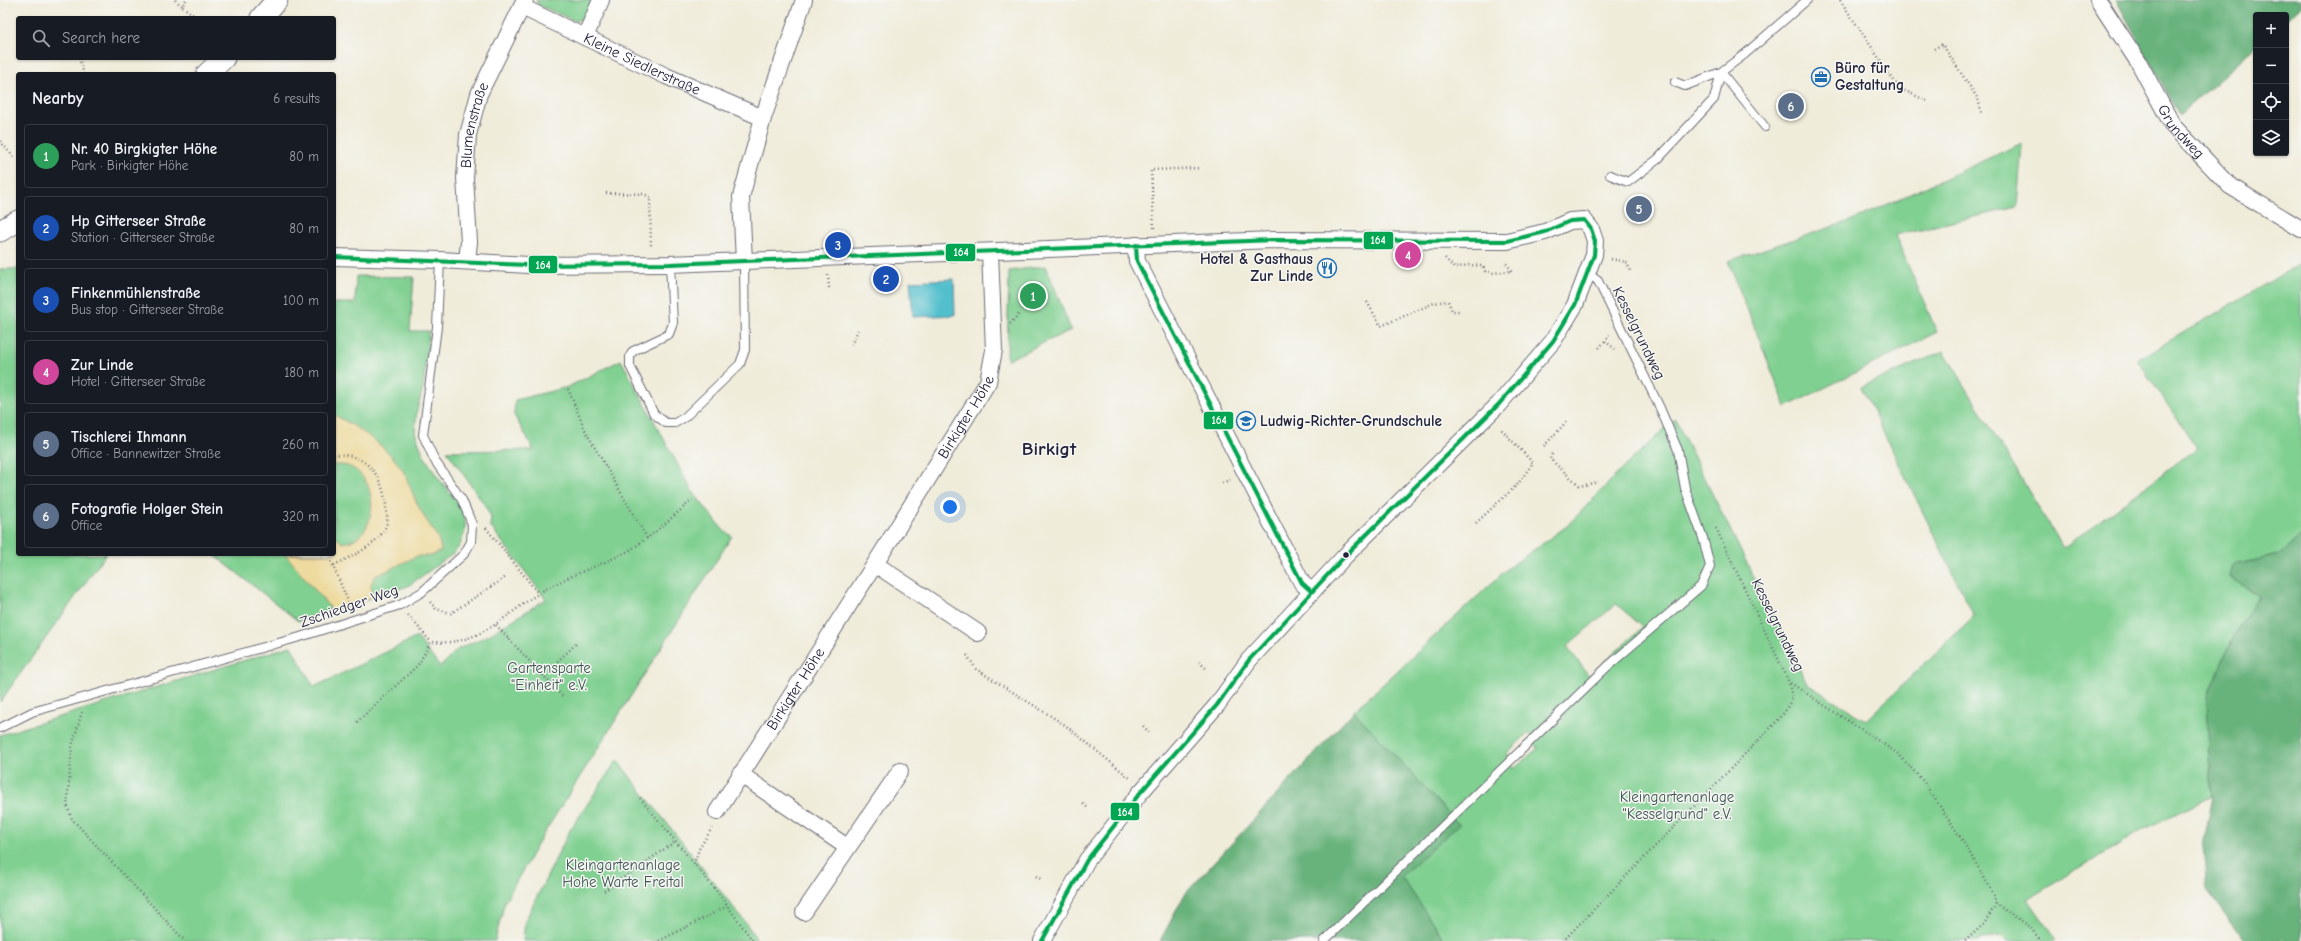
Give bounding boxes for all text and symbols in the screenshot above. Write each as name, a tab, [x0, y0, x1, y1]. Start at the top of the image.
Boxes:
map controls	[2253, 12, 2289, 156]
button: +	[2253, 12, 2289, 48]
search box	[16, 16, 336, 60]
icon: search	[30, 27, 52, 49]
text: Search here	[62, 29, 140, 47]
street label: Kleine Siedlerstraße	[581, 29, 704, 99]
button: −	[2253, 48, 2289, 84]
place label: Büro für Gestaltung	[1835, 59, 1904, 94]
office icon: Büro für Gestaltung	[1810, 66, 1832, 88]
street label: Blumenstraße	[457, 79, 493, 169]
button: locate	[2253, 84, 2289, 120]
text: Nearby	[32, 89, 83, 108]
text: 6 results	[273, 91, 320, 106]
pin: 6	[1778, 91, 1804, 121]
street label: Grundweg	[2154, 101, 2208, 162]
button: layers	[2253, 120, 2289, 156]
text: Nr. 40 Birgkigter Höhe	[71, 140, 217, 158]
text: 1	[43, 149, 49, 164]
text: 80 m	[289, 149, 319, 164]
text: Park · Birkigter Höhe	[71, 158, 188, 173]
pin: 5	[1626, 194, 1652, 224]
text: Hp Gitterseer Straße	[71, 212, 206, 230]
text: 2	[43, 221, 49, 236]
text: 80 m	[289, 221, 319, 236]
text: Station · Gitterseer Straße	[71, 230, 215, 245]
pin: 3	[825, 230, 851, 260]
line badge: 164	[1363, 231, 1394, 250]
text: 164	[1370, 234, 1386, 247]
pin: 4	[1395, 240, 1421, 270]
line badge: 164	[945, 243, 976, 262]
text: 164	[953, 246, 969, 259]
place label: Hotel & Gasthaus Zur Linde	[1200, 250, 1313, 285]
line badge: 164	[528, 255, 558, 274]
restaurant icon: Hotel & Gasthaus Zur Linde	[1316, 257, 1338, 279]
text: 164	[535, 259, 551, 272]
pin: 2	[873, 264, 899, 294]
pin: 1	[1020, 281, 1046, 311]
text: Finkenmühlenstraße	[71, 284, 200, 302]
street label: Kesselgrundweg	[1609, 284, 1669, 382]
text: 3	[43, 293, 49, 308]
text: 100 m	[283, 293, 319, 308]
text: Bus stop · Gitterseer Straße	[71, 302, 224, 317]
text: Zur Linde	[71, 356, 133, 374]
text: 4	[43, 365, 49, 380]
text: 180 m	[284, 365, 319, 380]
text: Hotel · Gitterseer Straße	[71, 374, 206, 389]
street label: Birkigter Höhe	[934, 374, 998, 462]
school or university icon: Ludwig-Richter-Grundschule	[1235, 410, 1257, 432]
line badge: 164	[1203, 411, 1234, 430]
place label: Ludwig-Richter-Grundschule	[1260, 412, 1442, 430]
text: 164	[1211, 414, 1227, 427]
text: Tischlerei Ihmann	[71, 428, 187, 446]
text: 5	[43, 437, 49, 452]
text: 260 m	[282, 437, 319, 452]
district label: Birkigt	[1022, 438, 1077, 460]
text: Office · Bannewitzer Straße	[71, 446, 221, 461]
your location	[940, 497, 960, 517]
text: Fotografie Holger Stein	[71, 500, 223, 518]
text: 6	[43, 509, 49, 524]
text: 320 m	[283, 509, 319, 524]
text: Office	[71, 518, 102, 533]
unlabelled marker	[1341, 550, 1351, 560]
street label: Kesselgrundweg	[1748, 576, 1808, 674]
street label: Zschiedger Weg	[297, 581, 401, 631]
street label: Birkigter Höhe	[763, 644, 829, 733]
park label: Gartensparte "Einheit" e.V.	[507, 659, 591, 694]
park label: Kleingartenanlage "Kesselgrund" e.V.	[1620, 788, 1735, 823]
line badge: 164	[1110, 802, 1140, 821]
text: 164	[1117, 806, 1133, 819]
park label: Kleingartenanlage Hohe Warte Freital	[562, 856, 684, 891]

